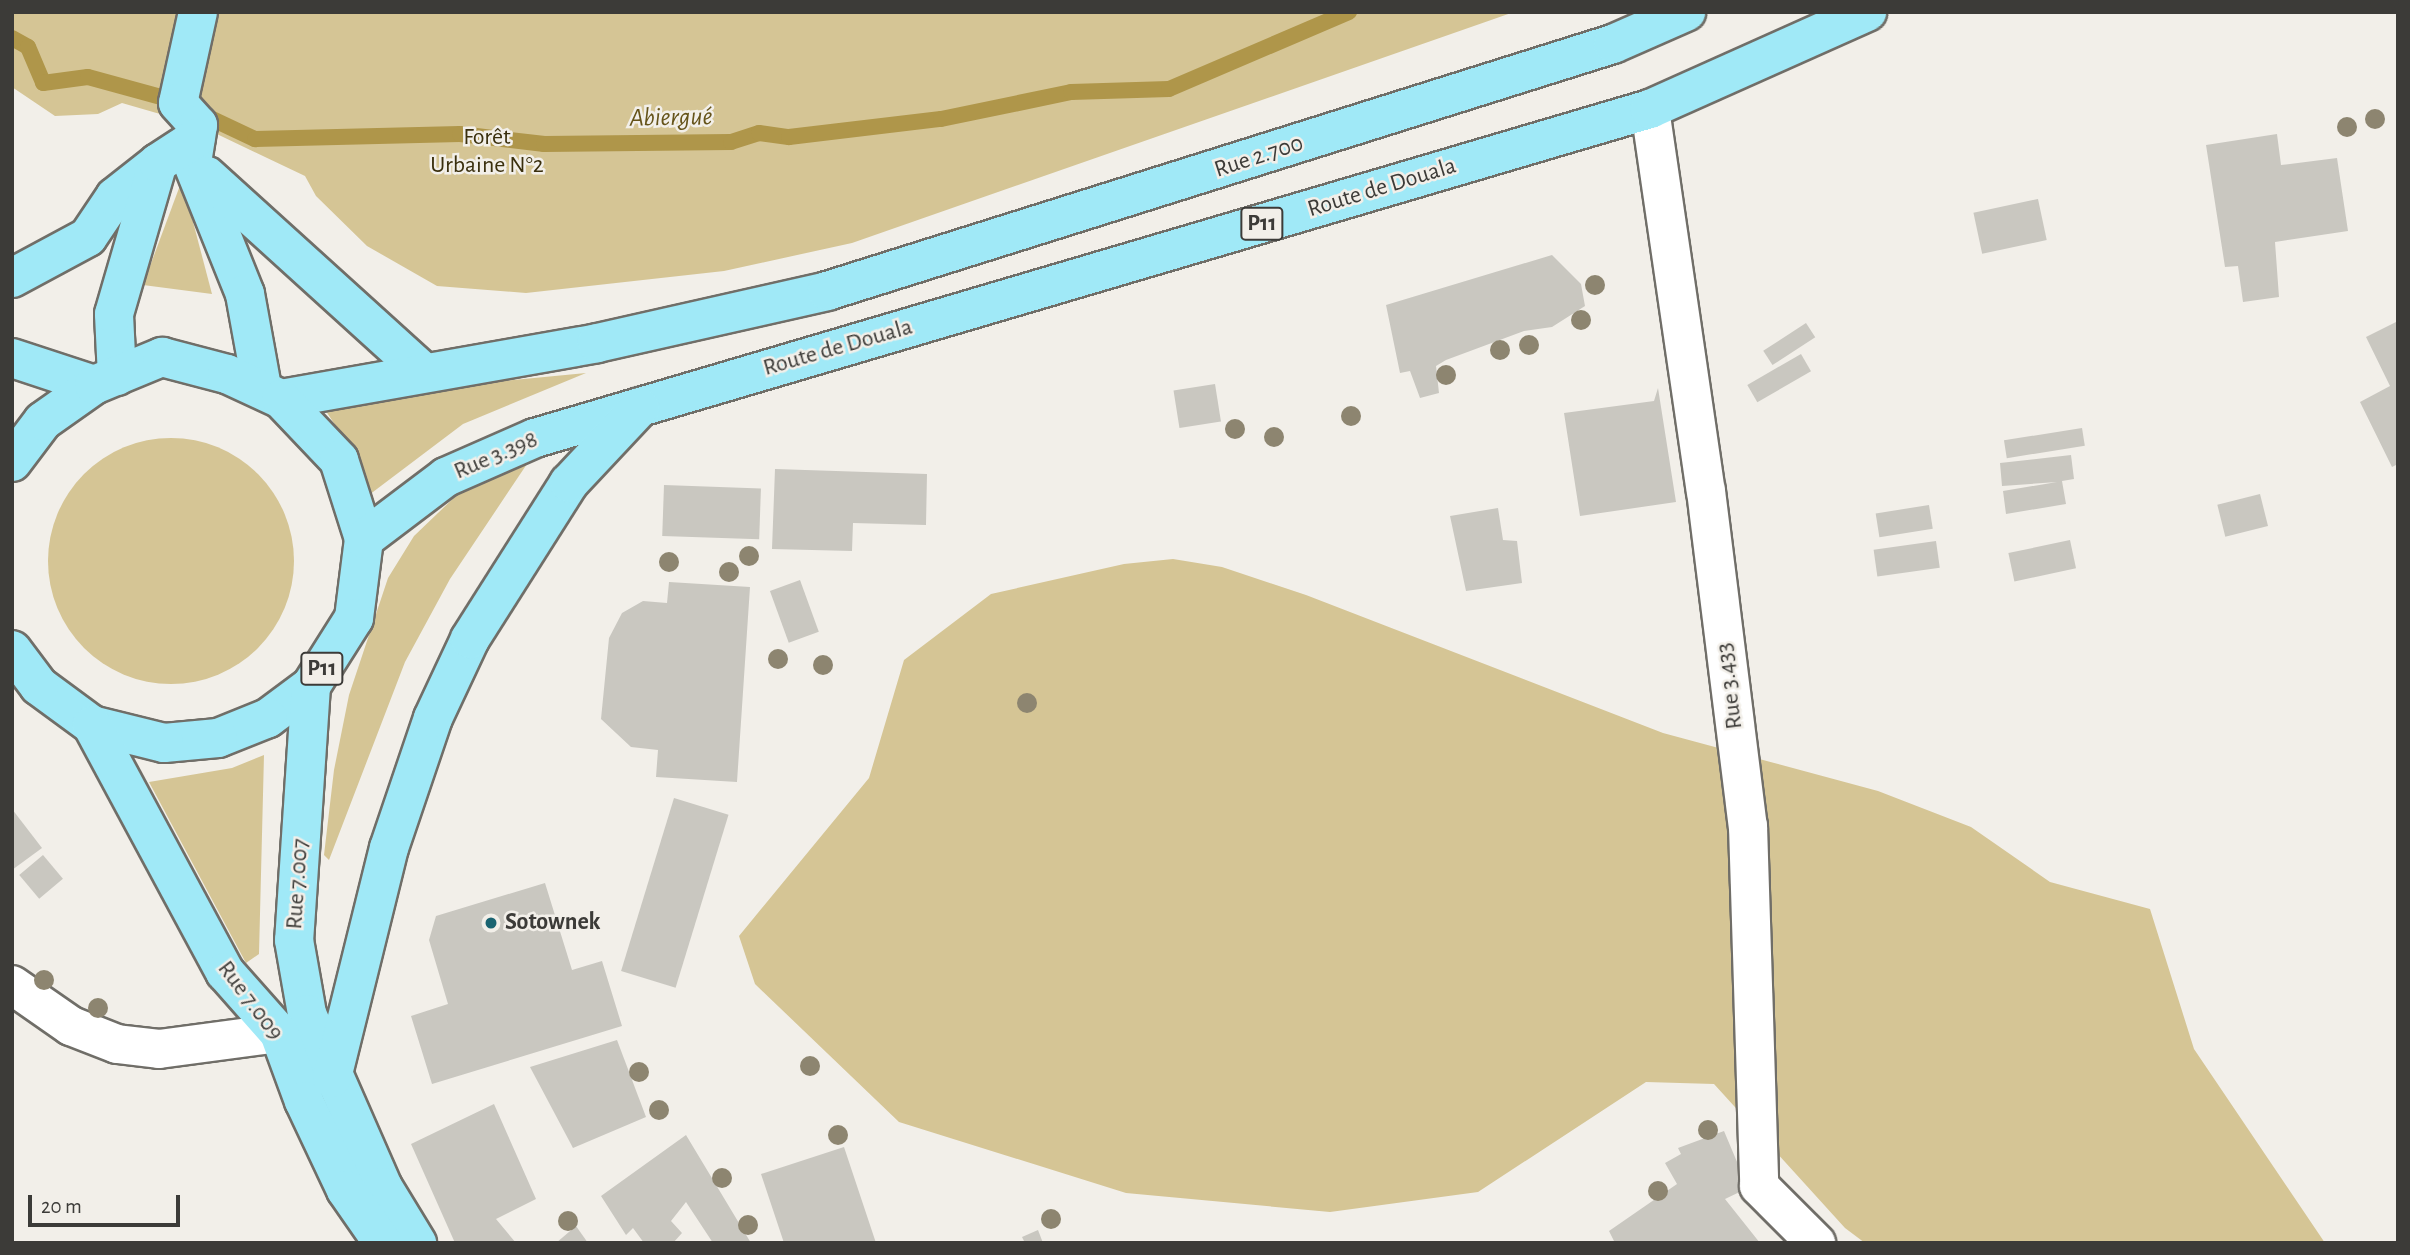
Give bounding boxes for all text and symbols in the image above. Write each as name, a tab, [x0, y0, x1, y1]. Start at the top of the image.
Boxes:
water label: Abiergué	[629, 102, 713, 134]
park label: Forêt Urbaine N°2	[430, 124, 544, 180]
street label: Rue 2.700	[1211, 129, 1307, 185]
street label: Route de Douala	[1304, 152, 1460, 224]
road number: P11	[1239, 204, 1285, 244]
street label: Route de Douala	[760, 313, 916, 383]
street label: Rue 3.398	[450, 426, 542, 486]
street label: Rue 3.433	[1710, 641, 1750, 731]
road number: P11	[299, 650, 345, 688]
street label: Rue 7.007	[280, 838, 316, 930]
place label: Sotownek	[505, 909, 600, 937]
marker: Sotownek	[483, 915, 499, 931]
street label: Rue 7.009	[211, 956, 289, 1046]
scale bar	[32, 1182, 184, 1226]
text: 20 m	[41, 1196, 82, 1217]

